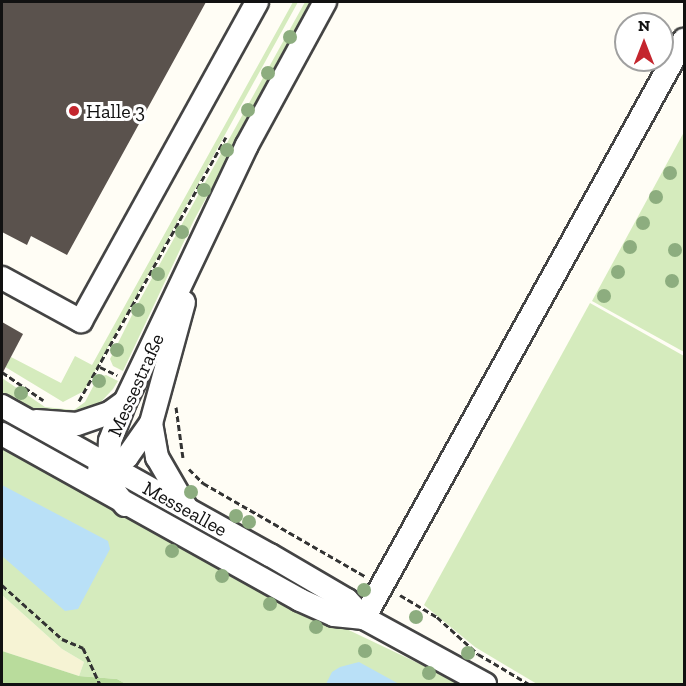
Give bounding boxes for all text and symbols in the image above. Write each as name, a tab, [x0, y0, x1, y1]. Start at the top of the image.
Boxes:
north arrow	[614, 12, 674, 72]
text: N	[638, 16, 650, 35]
place label: Halle 3	[86, 99, 145, 123]
marker: Halle 3	[67, 104, 81, 118]
street label: Messestraße	[103, 330, 169, 440]
street label: Messeallee	[139, 476, 231, 542]

